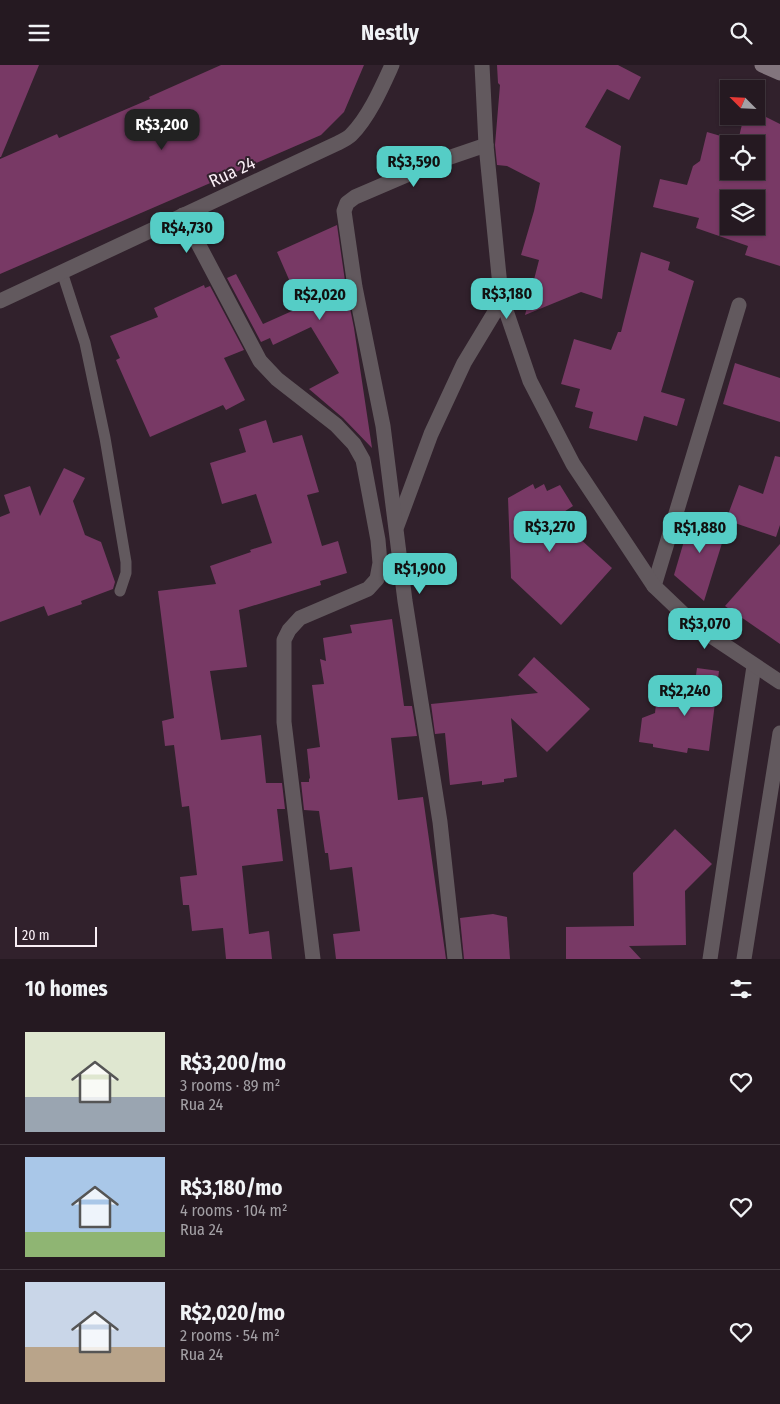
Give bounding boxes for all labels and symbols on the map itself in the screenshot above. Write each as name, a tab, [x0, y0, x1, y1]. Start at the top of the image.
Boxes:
north arrow	[720, 80, 765, 125]
pin: R$3,200	[116, 109, 208, 151]
pin: R$3,590	[368, 145, 460, 188]
street label: Rua 24	[205, 152, 259, 192]
pin: R$4,730	[141, 211, 233, 254]
pin: R$3,180	[461, 277, 553, 320]
pin: R$2,020	[274, 279, 366, 321]
pin: R$3,270	[504, 511, 596, 553]
pin: R$1,880	[654, 511, 746, 554]
pin: R$1,900	[374, 553, 466, 595]
pin: R$3,070	[659, 607, 751, 650]
pin: R$2,240	[639, 675, 731, 717]
scale bar	[15, 924, 98, 947]

